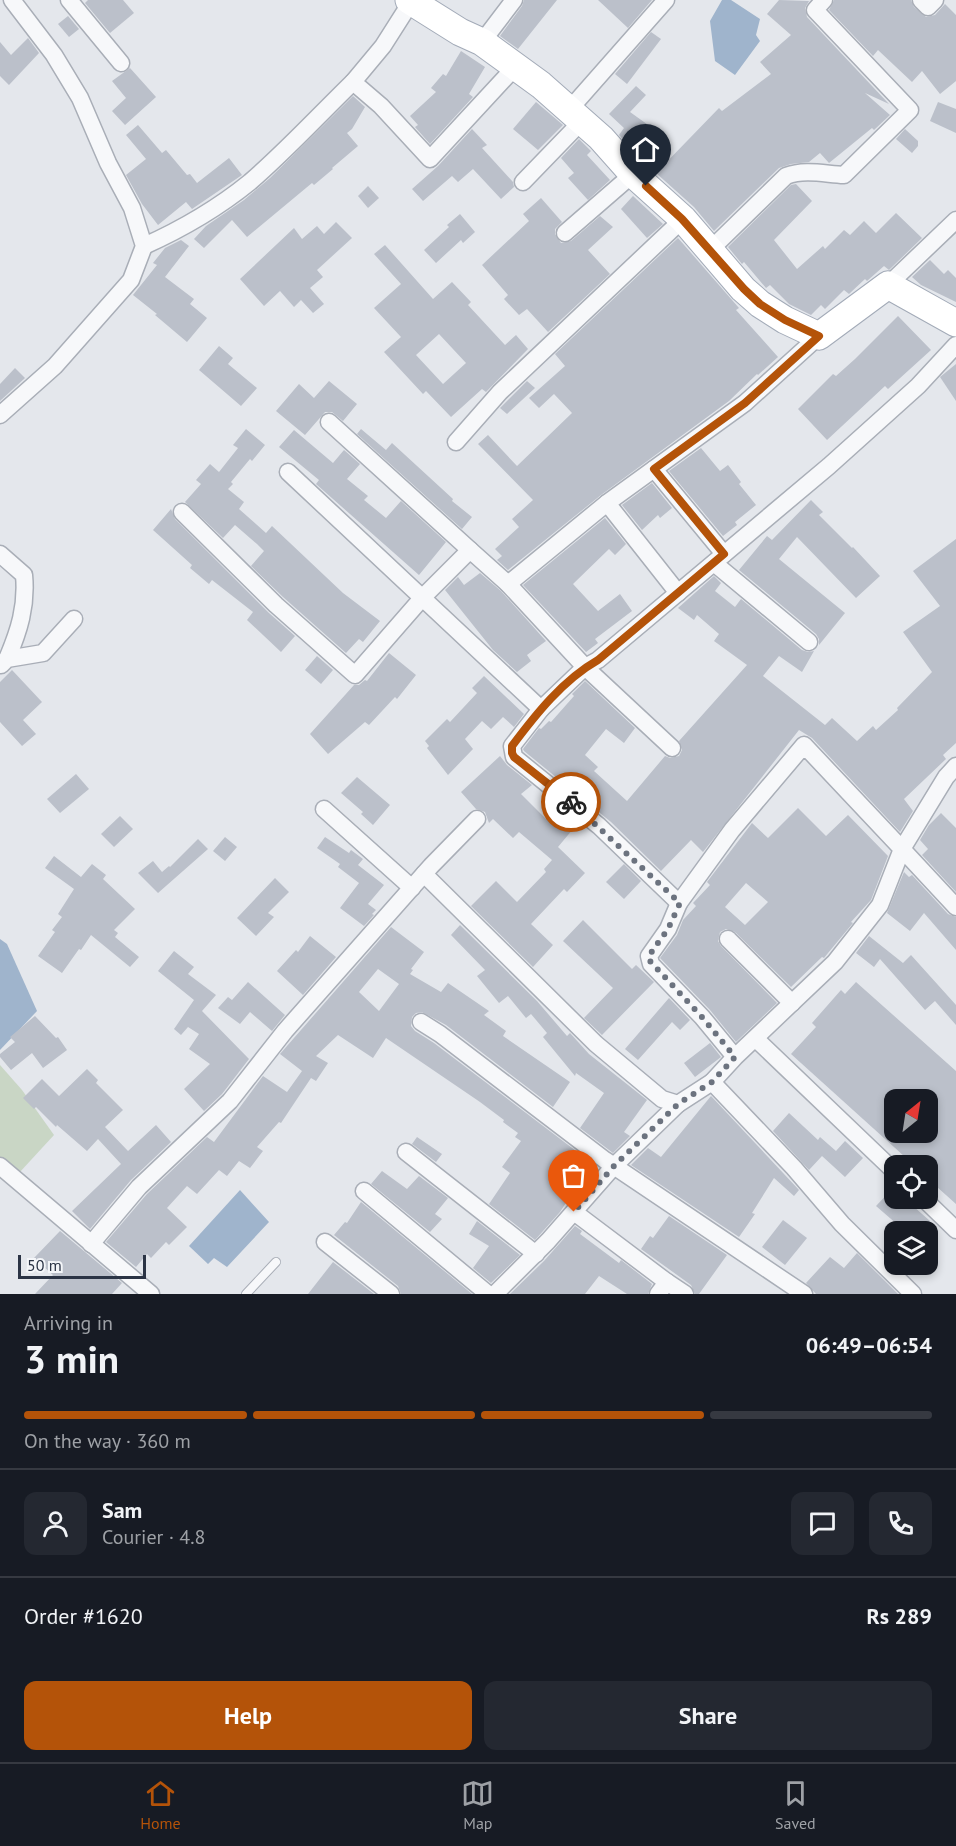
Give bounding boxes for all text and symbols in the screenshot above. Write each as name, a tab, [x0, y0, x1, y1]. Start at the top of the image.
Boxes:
pin	[620, 124, 671, 186]
icon: home	[629, 133, 662, 166]
courier	[541, 772, 601, 832]
icon: bike	[555, 786, 588, 819]
north arrow	[884, 1089, 938, 1143]
map controls	[884, 1089, 938, 1275]
pin	[548, 1150, 599, 1212]
button: locate	[884, 1155, 938, 1209]
icon: bag	[557, 1159, 590, 1192]
button: layers	[884, 1221, 938, 1275]
scale bar	[18, 1252, 146, 1280]
text: 50 m	[27, 1255, 62, 1275]
text: Arriving in	[24, 1310, 113, 1336]
text: 06:49–06:54	[806, 1331, 932, 1359]
text: 3 min	[24, 1333, 119, 1384]
text: On the way · 360 m	[24, 1428, 191, 1454]
button: person	[24, 1492, 87, 1555]
button: chat	[791, 1492, 854, 1555]
button: phone	[869, 1492, 932, 1555]
text: Sam	[102, 1496, 142, 1524]
text: Courier · 4.8	[102, 1524, 205, 1550]
text: Order #1620	[24, 1602, 143, 1630]
text: Rs 289	[866, 1602, 932, 1630]
button: Help	[24, 1681, 472, 1750]
button: Share	[484, 1681, 932, 1750]
tab: Home	[140, 1777, 181, 1833]
tab: Map	[461, 1777, 494, 1833]
tab: Saved	[775, 1777, 816, 1833]

